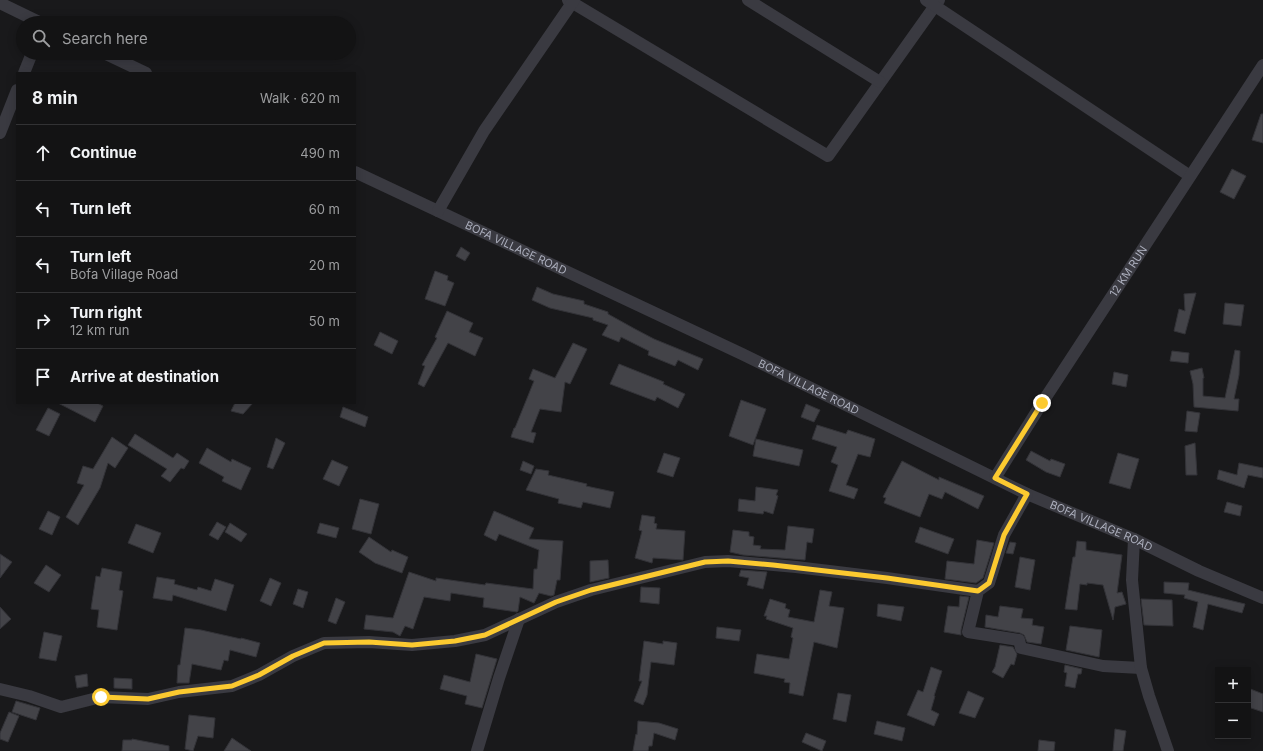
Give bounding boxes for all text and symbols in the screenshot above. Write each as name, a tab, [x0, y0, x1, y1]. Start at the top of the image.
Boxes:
search box	[16, 16, 356, 60]
icon: search	[30, 27, 52, 49]
text: Search here	[62, 29, 148, 48]
text: 8 min	[32, 88, 78, 108]
text: Walk · 620 m	[260, 90, 340, 106]
icon: ahead	[32, 142, 54, 164]
text: Continue	[70, 143, 137, 162]
text: 490 m	[300, 145, 340, 161]
icon: left	[32, 198, 54, 220]
text: Turn left	[70, 199, 131, 218]
text: 60 m	[309, 201, 340, 217]
street label: BOFA VILLAGE ROAD	[463, 218, 569, 278]
street label: 12 KM RUN	[1106, 243, 1150, 299]
text: Turn left	[70, 247, 131, 266]
icon: left	[32, 254, 54, 276]
text: 20 m	[309, 257, 340, 273]
text: Bofa Village Road	[70, 266, 178, 282]
text: Turn right	[70, 303, 142, 322]
icon: right	[32, 310, 54, 332]
text: 50 m	[309, 313, 340, 329]
text: 12 km run	[70, 322, 129, 338]
street label: BOFA VILLAGE ROAD	[756, 356, 862, 417]
icon: arrive	[32, 366, 54, 388]
text: Arrive at destination	[70, 367, 219, 386]
route end	[1033, 394, 1051, 412]
street label: BOFA VILLAGE ROAD	[1048, 497, 1155, 554]
map controls	[1215, 667, 1251, 739]
button: +	[1215, 667, 1251, 703]
route start	[92, 688, 110, 706]
button: −	[1215, 703, 1251, 739]

